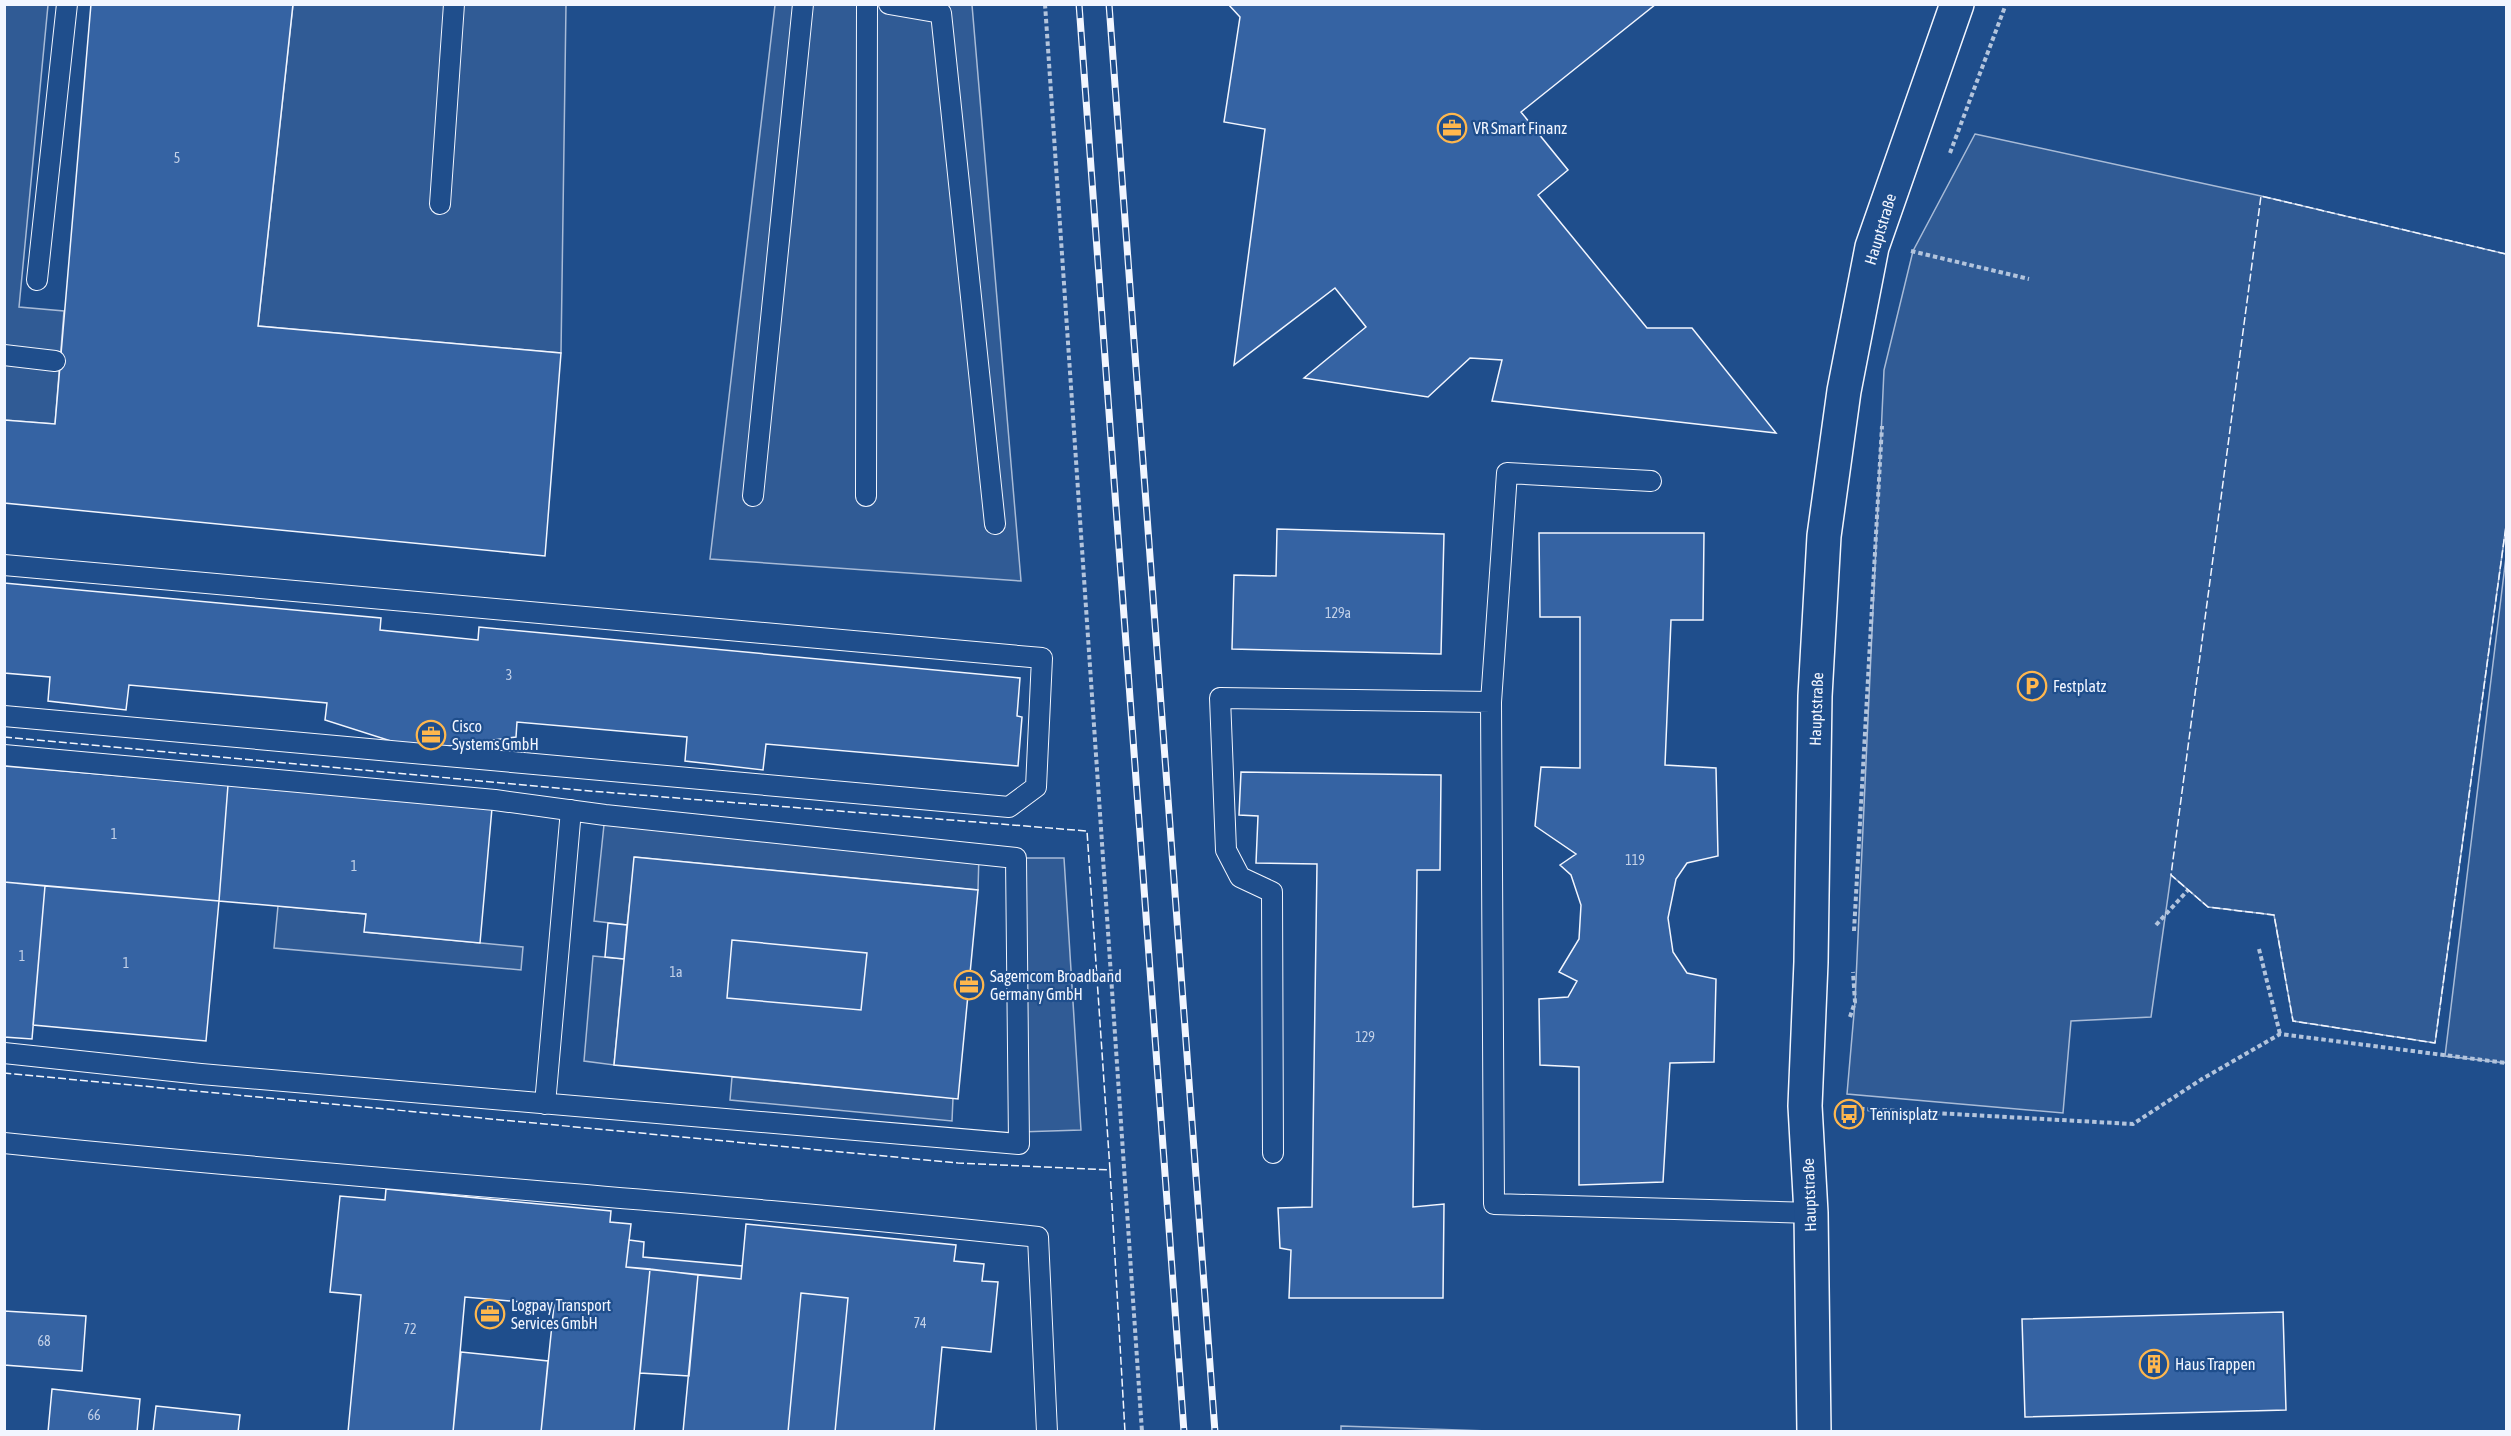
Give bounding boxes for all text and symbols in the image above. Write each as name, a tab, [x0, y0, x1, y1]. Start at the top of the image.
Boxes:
office icon: VR Smart Finanz	[1436, 112, 1468, 144]
place label: VR Smart Finanz	[1473, 119, 1567, 137]
house number: 5	[174, 150, 180, 166]
street label: Hauptstraße	[1861, 191, 1900, 267]
house number: 129a	[1325, 605, 1351, 621]
house number: 3	[506, 667, 512, 683]
parking icon: Festplatz	[2016, 670, 2048, 702]
street label: Hauptstraße	[1806, 672, 1827, 746]
place label: Festplatz	[2053, 677, 2107, 696]
place label: Cisco Systems GmbH	[452, 717, 539, 754]
office icon: Cisco Systems GmbH	[415, 719, 447, 751]
house number: 1	[111, 826, 117, 842]
house number: 119	[1625, 852, 1645, 868]
house number: 1	[351, 858, 357, 874]
house number: 1	[19, 948, 25, 964]
house number: 1	[123, 955, 129, 971]
house number: 1a	[669, 964, 683, 980]
place label: Sagemcom Broadband Germany GmbH	[990, 967, 1122, 1004]
office icon: Sagemcom Broadband Germany GmbH	[953, 969, 985, 1001]
house number: 129	[1355, 1029, 1375, 1045]
bus stop icon: Tennisplatz	[1833, 1098, 1865, 1130]
place label: Tennisplatz	[1870, 1105, 1938, 1124]
street label: Hauptstraße	[1799, 1158, 1820, 1232]
place label: Logpay Transport Services GmbH	[511, 1296, 611, 1332]
office icon: Logpay Transport Services GmbH	[474, 1298, 506, 1330]
house number: 74	[913, 1315, 927, 1331]
house number: 72	[403, 1321, 417, 1337]
house number: 68	[37, 1333, 51, 1349]
building icon: Haus Trappen	[2138, 1348, 2170, 1380]
place label: Haus Trappen	[2175, 1355, 2255, 1374]
house number: 66	[87, 1407, 101, 1423]

